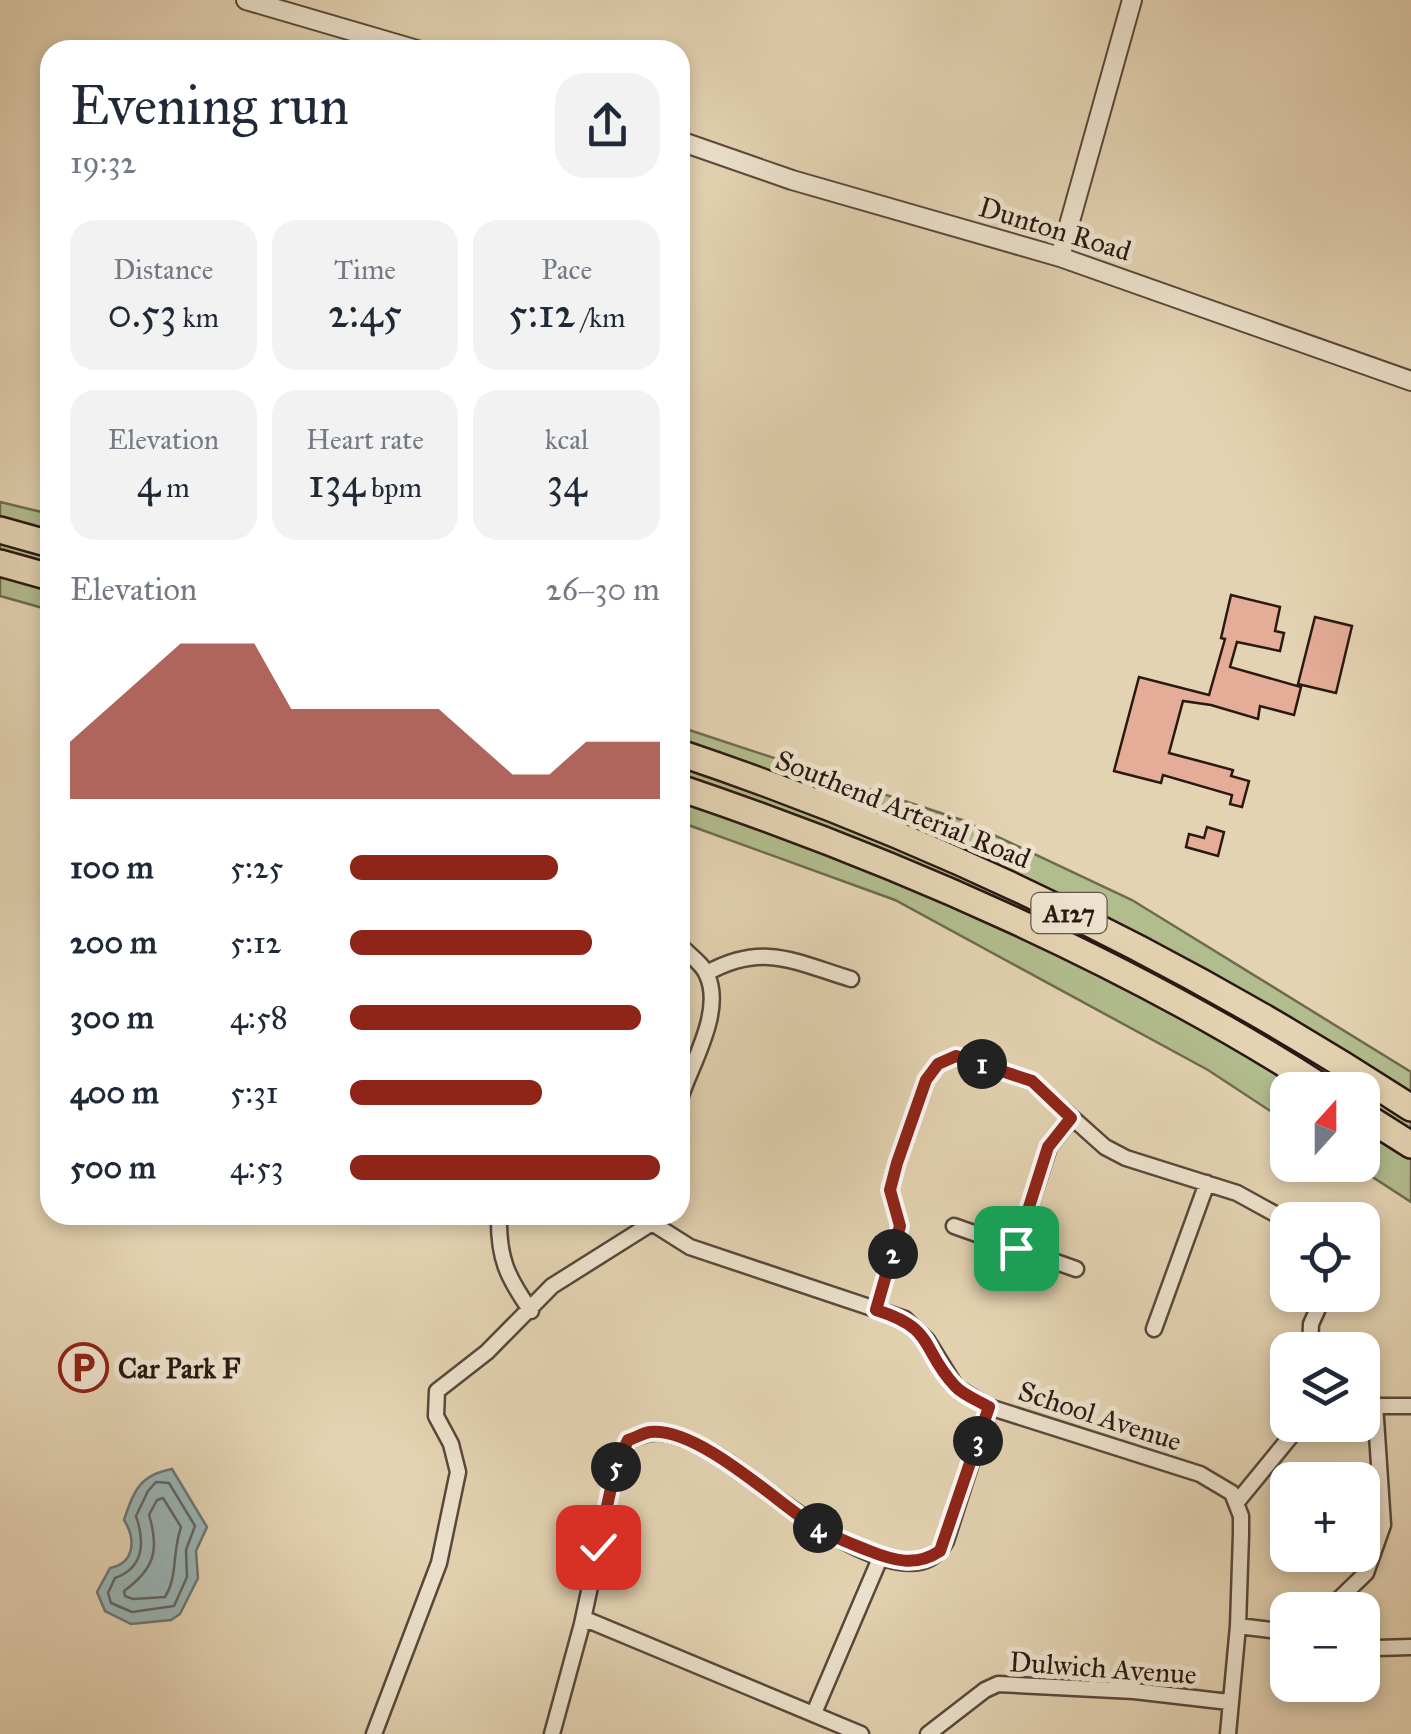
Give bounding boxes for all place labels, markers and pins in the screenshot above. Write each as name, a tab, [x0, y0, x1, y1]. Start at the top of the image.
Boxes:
pin: 1	[957, 1039, 1007, 1089]
pin	[974, 1206, 1059, 1291]
pin: 2	[868, 1229, 918, 1279]
parking icon: Car Park F	[57, 1342, 109, 1394]
place label: Car Park F	[118, 1351, 241, 1386]
pin: 3	[953, 1416, 1003, 1466]
pin: 5	[591, 1442, 641, 1492]
pin: 4	[793, 1503, 843, 1553]
pin	[556, 1505, 641, 1590]

